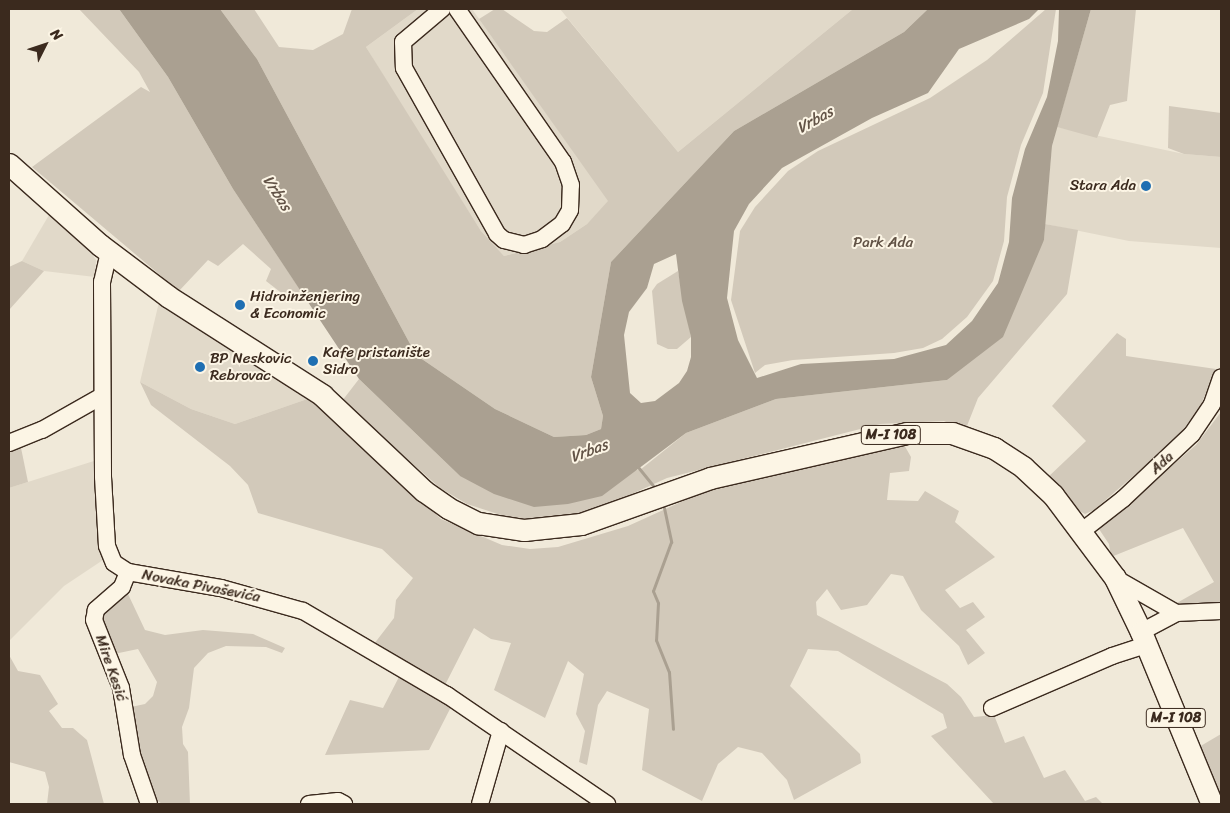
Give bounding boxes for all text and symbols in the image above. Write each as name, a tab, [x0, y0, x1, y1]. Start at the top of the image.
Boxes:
north arrow	[20, 20, 70, 70]
text: N	[44, 23, 69, 47]
water label: Vrbas	[794, 102, 836, 138]
water label: Vrbas	[259, 172, 295, 214]
place label: Stara Ada	[1070, 177, 1136, 195]
marker: Stara Ada	[1140, 180, 1152, 192]
park label: Park Ada	[853, 234, 913, 252]
place label: Hidroinženjering & Economic	[250, 287, 360, 322]
marker: Hidroinženjering & Economic	[234, 299, 246, 311]
place label: Kafe pristanište Sidro	[323, 343, 429, 378]
place label: BP Neskovic Rebrovac	[210, 349, 291, 384]
marker: Kafe pristanište Sidro	[307, 355, 319, 367]
marker: BP Neskovic Rebrovac	[194, 361, 206, 373]
road number: M-I 108	[860, 424, 922, 446]
water label: Vrbas	[568, 435, 610, 467]
street label: Ada	[1147, 448, 1177, 478]
street label: Novaka Pivaševića	[140, 566, 262, 606]
street label: Mire Kesić	[91, 632, 131, 704]
road number: M-I 108	[1145, 706, 1207, 730]

